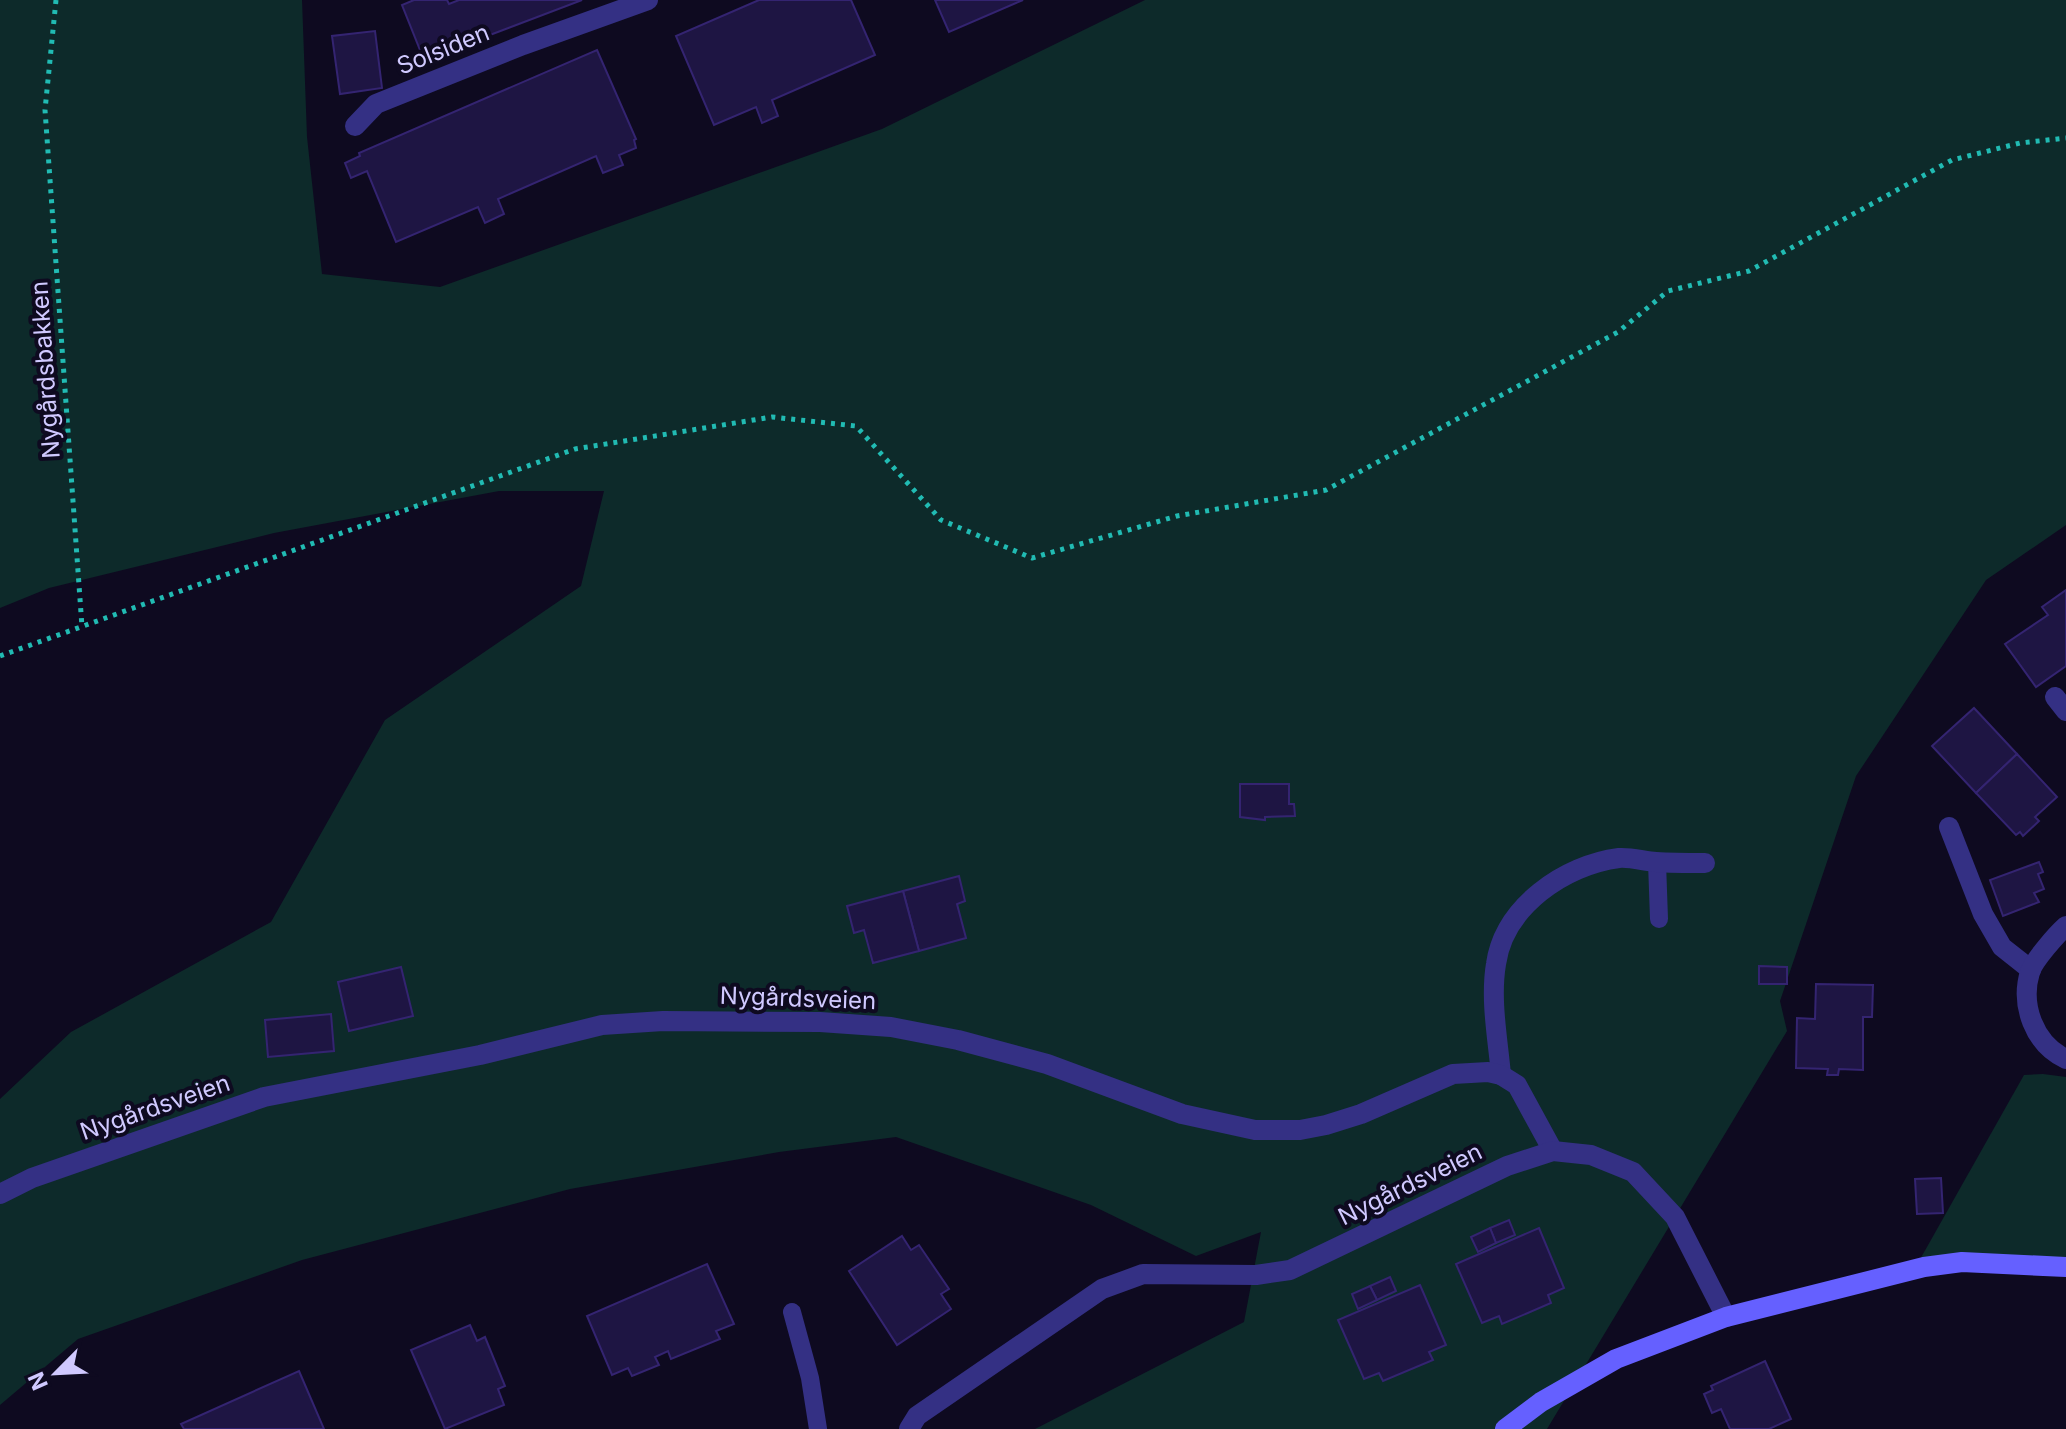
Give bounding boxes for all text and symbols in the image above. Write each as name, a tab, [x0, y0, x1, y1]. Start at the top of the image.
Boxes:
street label: Solsiden	[393, 17, 493, 81]
street label: Nygårdsbakken	[24, 280, 66, 460]
street label: Nygårdsveien	[719, 981, 877, 1015]
street label: Nygårdsveien	[76, 1068, 234, 1146]
street label: Nygårdsveien	[1333, 1137, 1487, 1231]
north arrow	[16, 1333, 96, 1413]
text: N	[22, 1368, 53, 1394]

